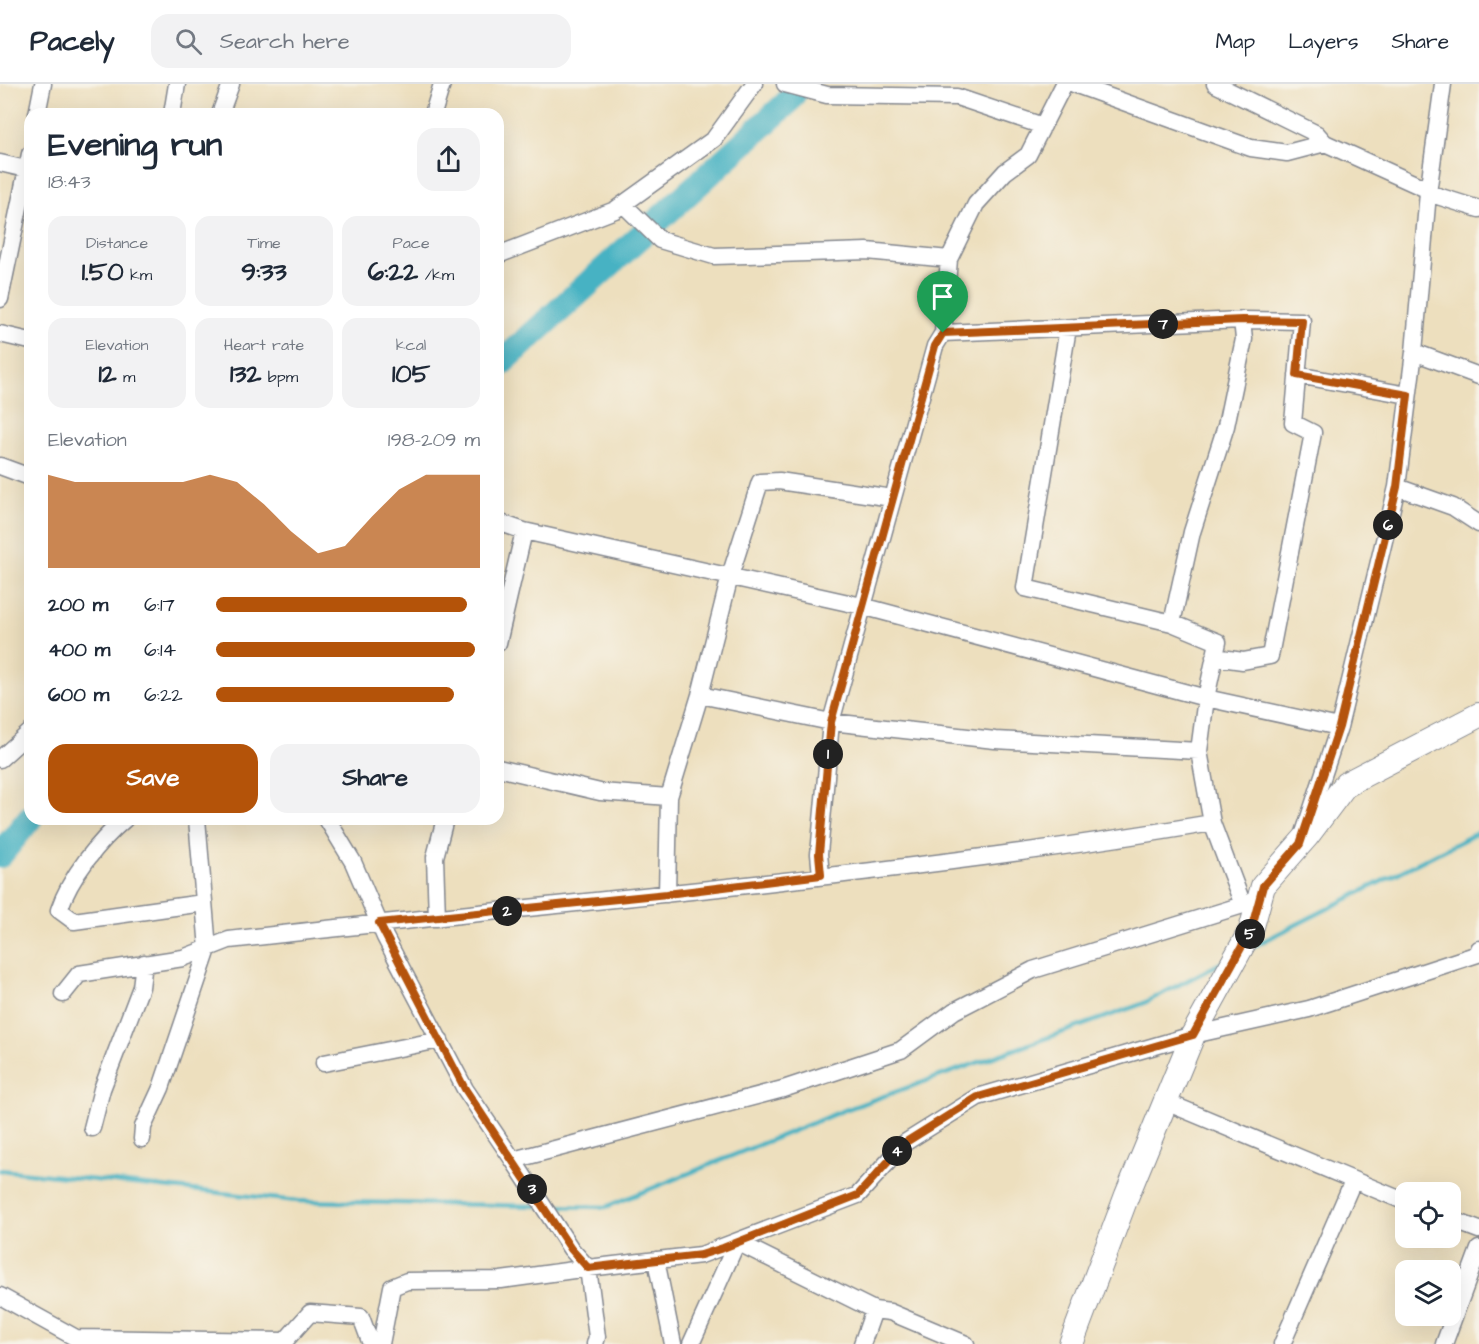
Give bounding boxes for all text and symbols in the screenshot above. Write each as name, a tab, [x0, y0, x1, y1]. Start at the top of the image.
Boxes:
search box	[151, 14, 571, 68]
text: Pacely	[30, 22, 115, 61]
icon: search	[172, 25, 205, 58]
text: Search here	[220, 26, 350, 57]
text: Map	[1215, 27, 1255, 56]
text: Layers	[1288, 27, 1358, 56]
text: Share	[1391, 27, 1449, 56]
text: Evening run	[48, 122, 222, 168]
button: share	[417, 128, 480, 191]
text: 18:43	[48, 168, 91, 196]
text: Distance	[86, 232, 148, 254]
text: Time	[247, 232, 281, 254]
text: Pace	[392, 232, 430, 254]
text: 1.50	[82, 254, 124, 290]
text: 9:33	[241, 254, 287, 290]
text: 6:22	[368, 254, 418, 290]
text: km	[124, 264, 152, 286]
text: /km	[418, 264, 454, 286]
pin	[917, 271, 968, 333]
icon: arrive	[926, 280, 959, 313]
pin: 7	[1148, 309, 1178, 339]
text: 7	[1158, 313, 1168, 335]
text: Elevation	[86, 334, 148, 356]
text: Heart rate	[224, 334, 304, 356]
text: kcal	[396, 334, 426, 356]
text: 12	[98, 356, 117, 392]
text: 132	[230, 356, 261, 392]
text: 105	[392, 356, 430, 392]
text: m	[117, 366, 136, 388]
text: bpm	[261, 366, 298, 388]
text: Elevation	[48, 426, 127, 454]
text: 198–209 m	[388, 426, 480, 454]
pin: 6	[1373, 510, 1403, 540]
text: 6	[1383, 514, 1393, 536]
text: 200 m	[48, 591, 108, 619]
text: 6:17	[144, 591, 175, 619]
text: 400 m	[48, 636, 110, 664]
text: 6:14	[144, 636, 176, 664]
text: 600 m	[48, 681, 109, 709]
text: 6:22	[144, 681, 183, 709]
pin: 1	[813, 739, 843, 769]
text: 1	[827, 743, 829, 765]
button: Save	[48, 744, 258, 813]
button: Share	[270, 744, 480, 813]
pin: 2	[492, 896, 522, 926]
text: 2	[502, 900, 512, 922]
pin: 5	[1235, 919, 1265, 949]
text: 5	[1244, 923, 1256, 945]
pin: 4	[882, 1136, 912, 1166]
text: 4	[892, 1140, 902, 1162]
pin: 3	[517, 1174, 547, 1204]
text: 3	[528, 1178, 536, 1200]
map controls	[1395, 1182, 1461, 1326]
button: locate	[1395, 1182, 1461, 1248]
button: layers	[1395, 1260, 1461, 1326]

